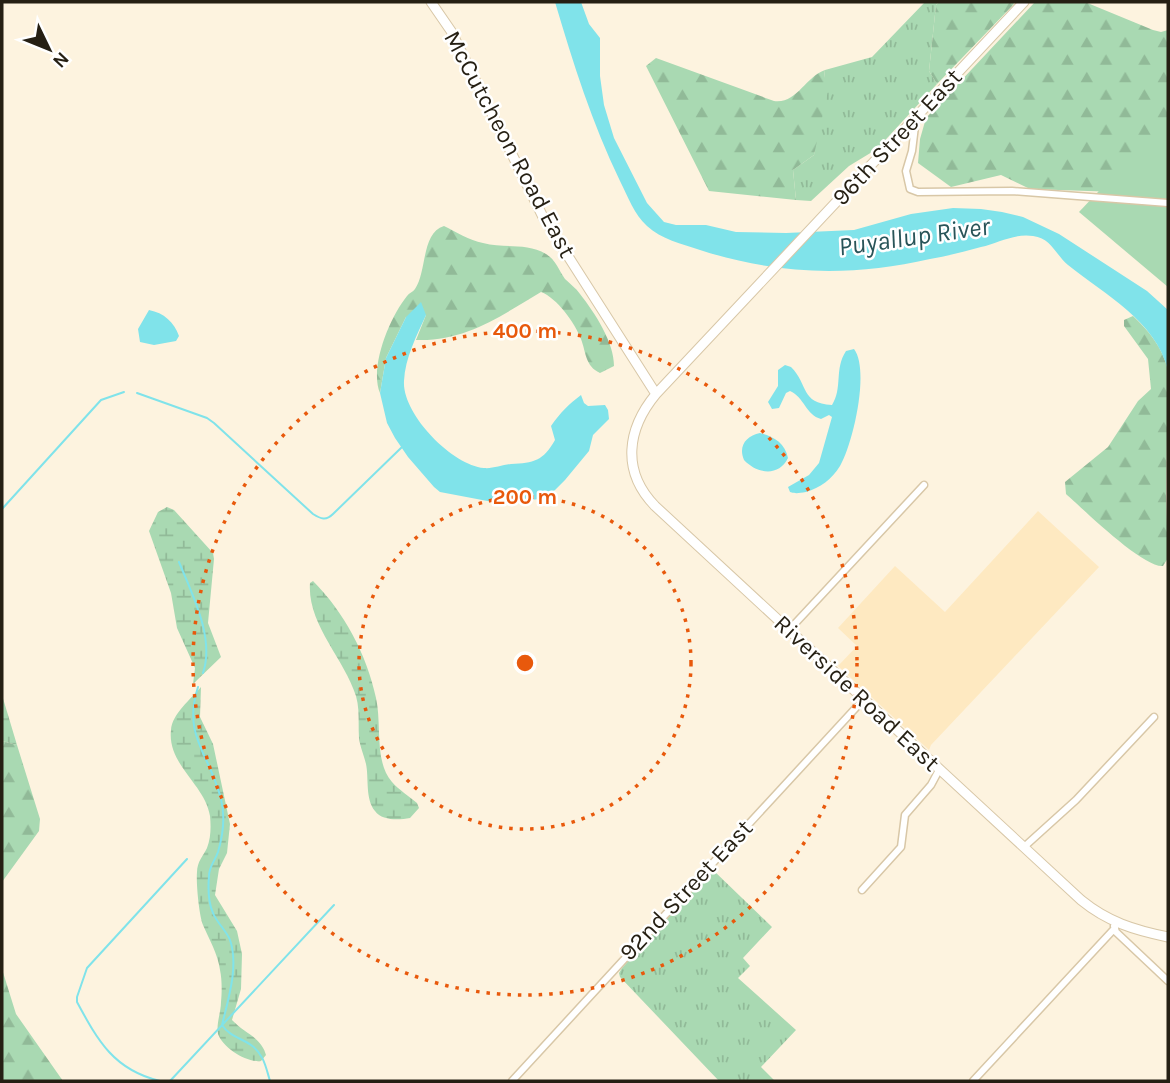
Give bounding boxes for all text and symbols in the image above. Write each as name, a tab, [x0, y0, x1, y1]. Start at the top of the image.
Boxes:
north arrow	[14, 14, 84, 84]
street label: McCutcheon Road East	[438, 26, 582, 262]
text: N	[48, 47, 73, 72]
street label: 96th Street East	[826, 63, 968, 211]
water label: Puyallup River	[836, 210, 993, 262]
text: 400 m	[493, 319, 557, 343]
text: 200 m	[493, 485, 557, 509]
street label: Riverside Road East	[768, 609, 946, 777]
centre of rings	[513, 651, 537, 675]
street label: 92nd Street East	[614, 814, 758, 966]

